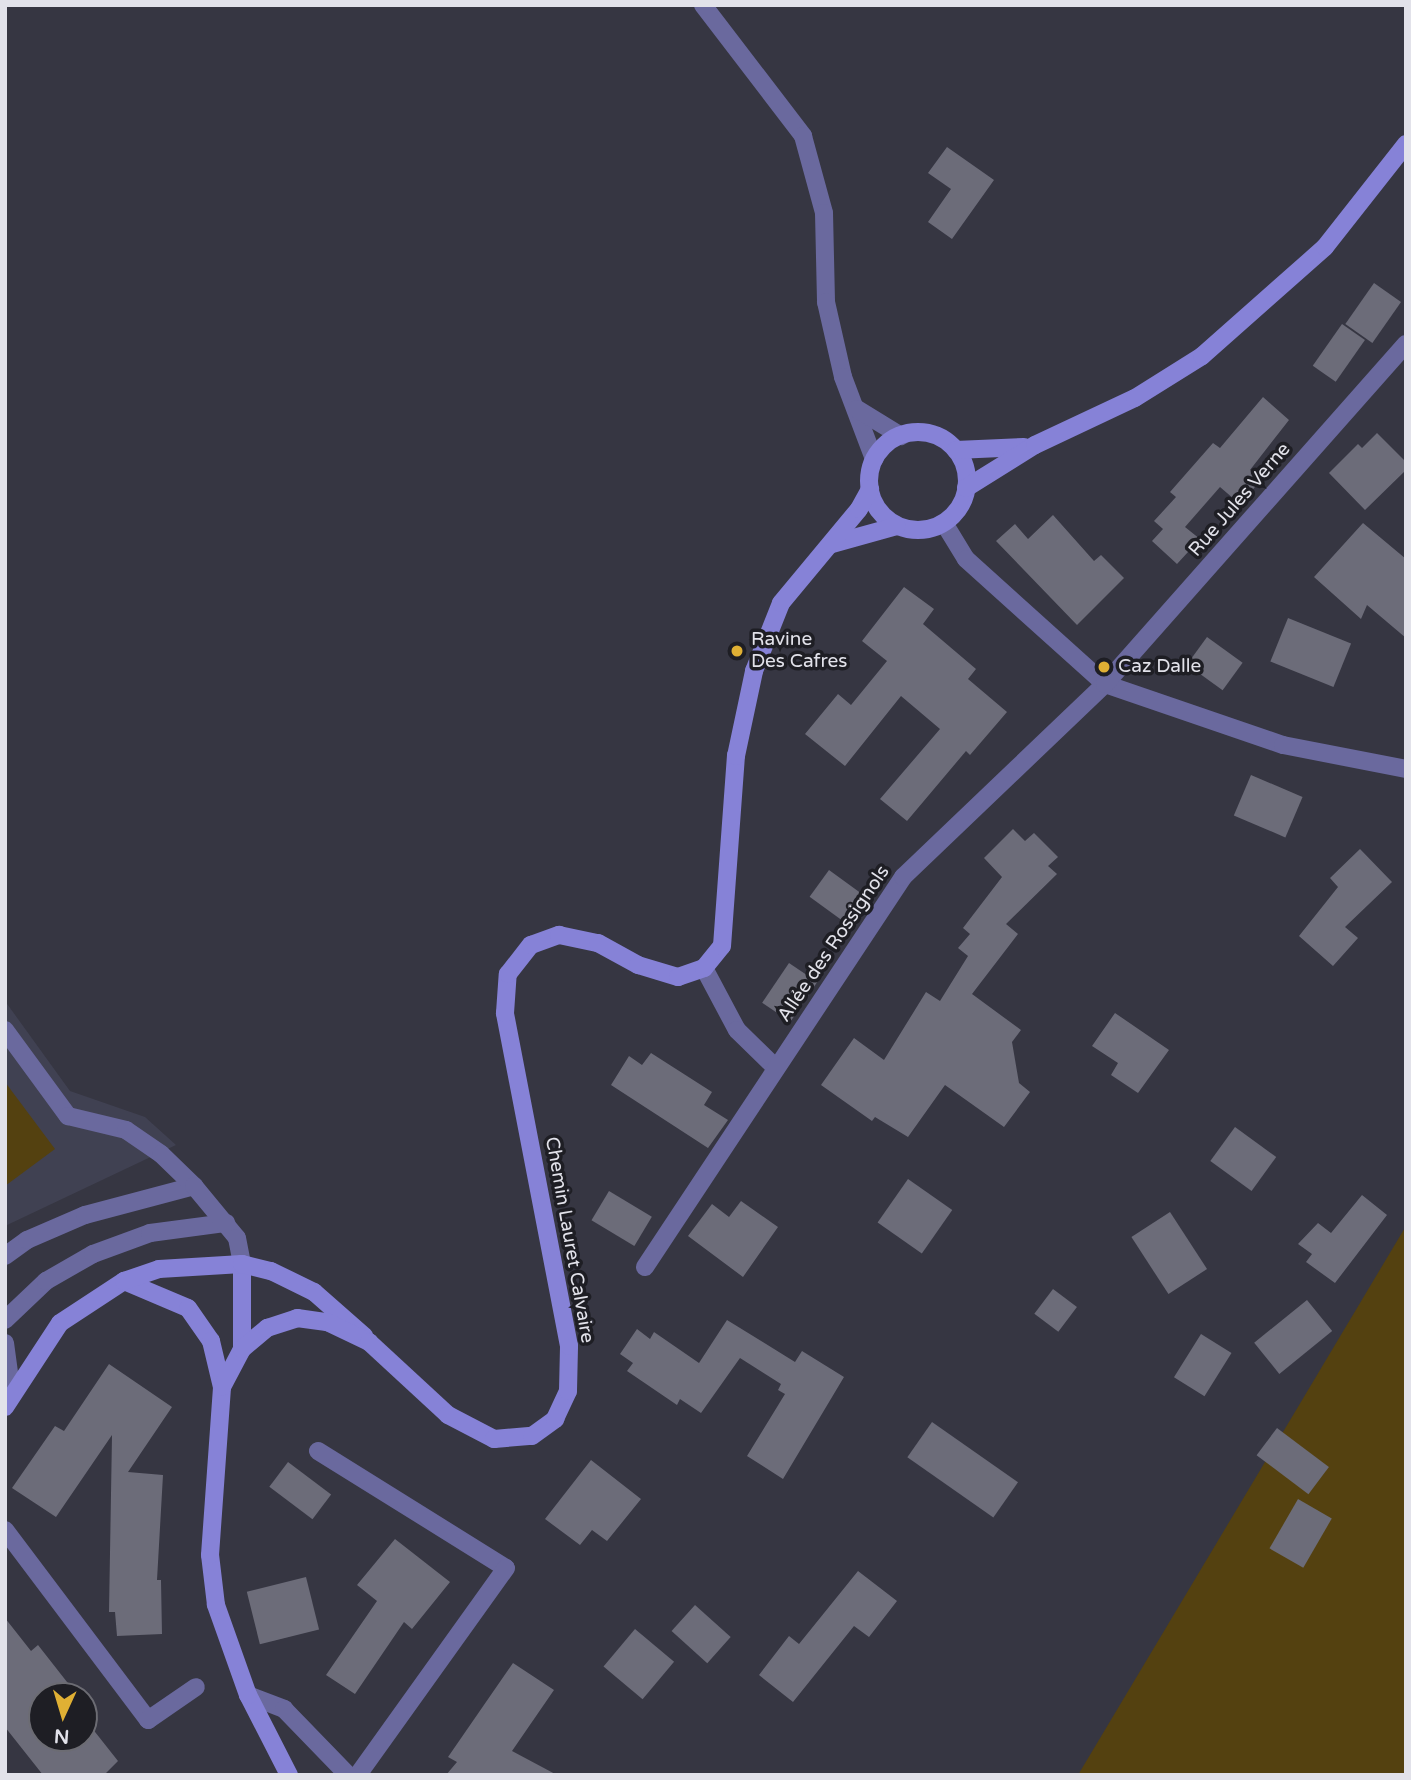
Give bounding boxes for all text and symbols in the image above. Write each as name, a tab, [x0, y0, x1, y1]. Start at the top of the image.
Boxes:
street label: Rue Jules Verne	[1184, 438, 1296, 562]
place label: Ravine Des Cafres	[751, 629, 847, 673]
marker: Ravine Des Cafres	[729, 643, 745, 659]
place label: Caz Dalle	[1118, 656, 1201, 678]
marker: Caz Dalle	[1096, 659, 1112, 675]
street label: Allée des Rossignols	[773, 861, 895, 1027]
street label: Chemin Lauret Calvaire	[540, 1135, 598, 1345]
north arrow	[28, 1682, 98, 1752]
text: N	[53, 1724, 70, 1747]

